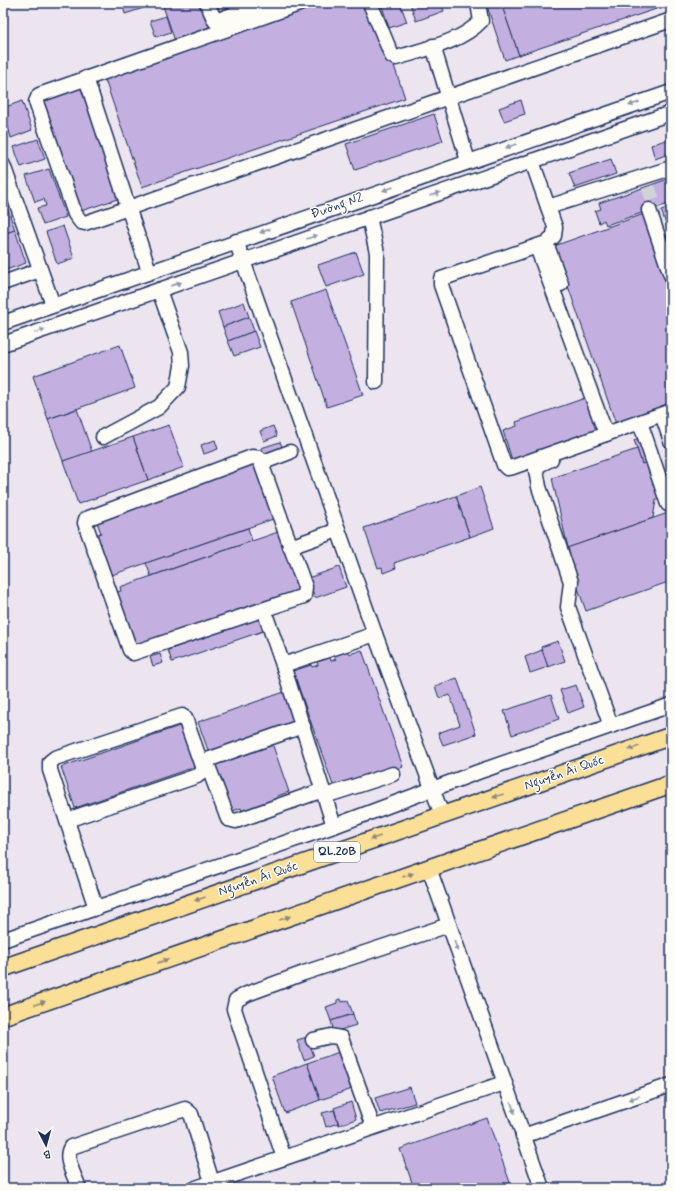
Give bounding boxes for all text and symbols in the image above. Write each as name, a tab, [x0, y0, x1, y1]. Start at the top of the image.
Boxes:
one-way arrow	[628, 102, 640, 108]
one-way arrow	[505, 144, 517, 150]
one-way arrow	[382, 186, 394, 192]
street label: Đường N2	[309, 189, 367, 225]
one-way arrow	[429, 191, 441, 197]
one-way arrow	[259, 228, 271, 234]
one-way arrow	[306, 233, 318, 239]
one-way arrow	[170, 281, 182, 287]
one-way arrow	[34, 328, 46, 334]
one-way arrow	[628, 746, 640, 752]
street label: Nguyễn Ái Quốc	[522, 751, 606, 796]
one-way arrow	[492, 793, 504, 799]
one-way arrow	[369, 836, 381, 842]
road number: QL.20B	[314, 842, 360, 862]
street label: Nguyễn Ái Quốc	[216, 857, 300, 902]
one-way arrow	[403, 872, 415, 878]
one-way arrow	[193, 897, 205, 903]
one-way arrow	[280, 915, 292, 921]
one-way arrow	[454, 941, 460, 953]
one-way arrow	[157, 957, 169, 963]
one-way arrow	[34, 1000, 46, 1006]
one-way arrow	[628, 1095, 640, 1101]
one-way arrow	[511, 1103, 517, 1115]
north arrow	[26, 1125, 66, 1165]
text: B	[43, 1147, 51, 1161]

